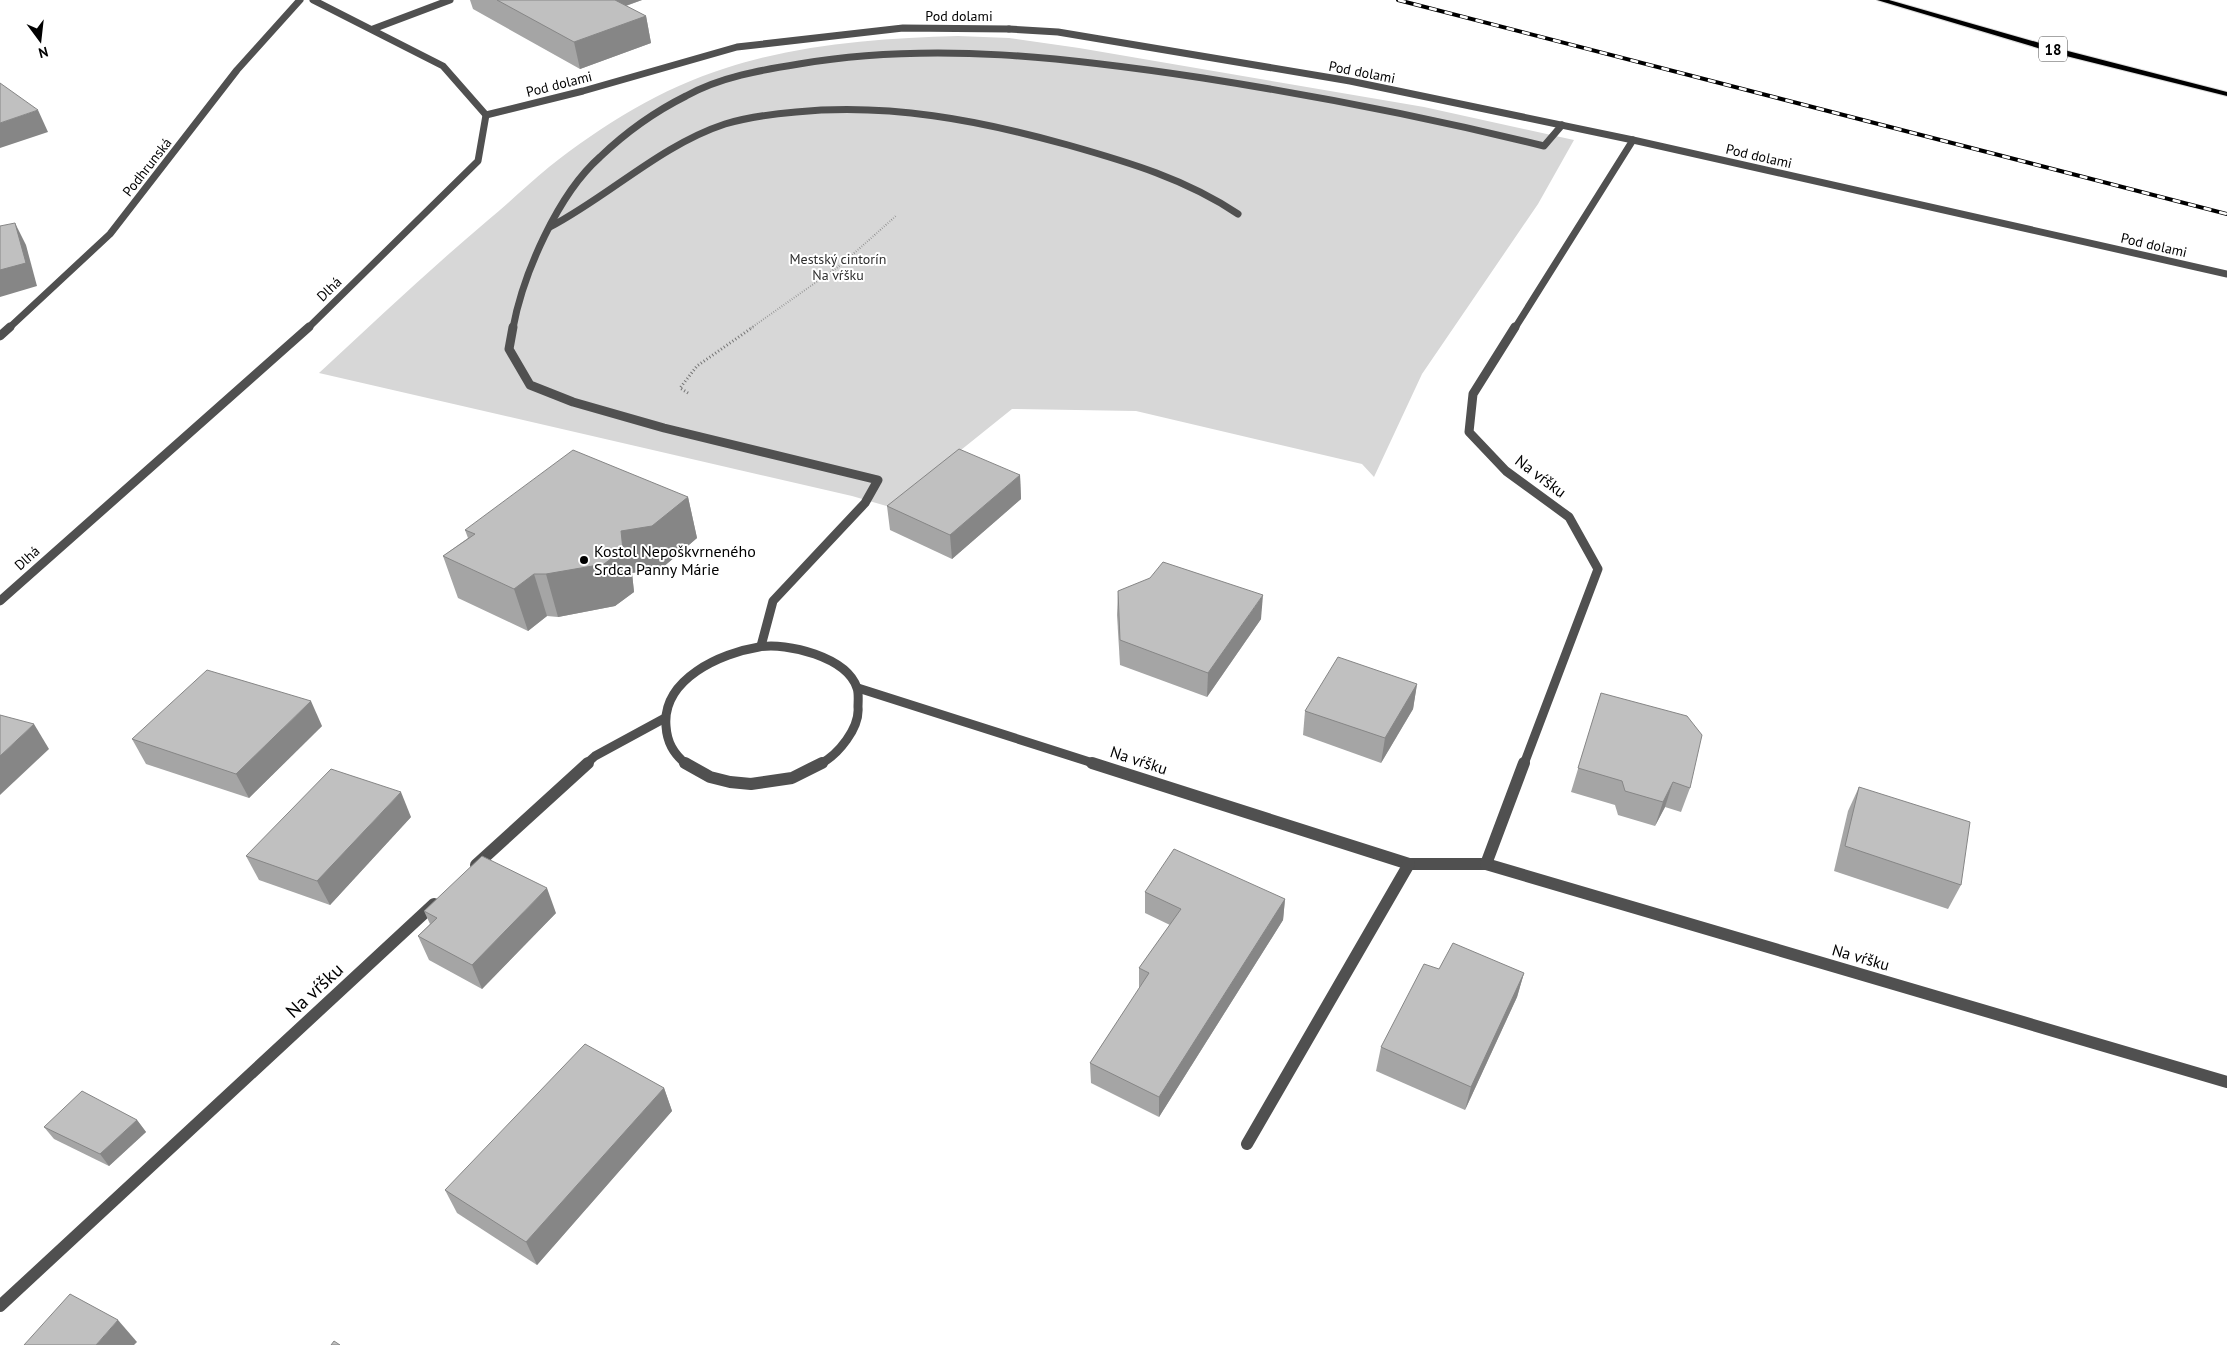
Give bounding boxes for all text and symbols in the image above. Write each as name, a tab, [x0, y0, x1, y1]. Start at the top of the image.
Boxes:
street label: Pod dolami	[925, 7, 993, 25]
north arrow	[15, 15, 65, 65]
road number: 18	[2039, 36, 2067, 62]
text: N	[37, 43, 50, 62]
street label: Pod dolami	[1327, 57, 1397, 87]
street label: Pod dolami	[524, 67, 594, 101]
street label: Podhrunská	[119, 134, 176, 200]
street label: Pod dolami	[1724, 140, 1794, 172]
street label: Pod dolami	[2119, 229, 2189, 261]
park label: Mestský cintorín Na vŕšku	[789, 250, 887, 284]
street label: Dlhá	[313, 273, 345, 305]
street label: Na vŕšku	[1511, 450, 1571, 502]
place label: Kostol Nepoškvrneného Srdca Panny Márie	[594, 541, 756, 579]
street label: Dlhá	[11, 542, 43, 574]
marker: Kostol Nepoškvrneného Srdca Panny Márie	[578, 554, 590, 566]
street label: Na vŕšku	[1108, 741, 1170, 779]
street label: Na vŕšku	[1830, 939, 1892, 975]
street label: Na vŕšku	[280, 957, 348, 1023]

